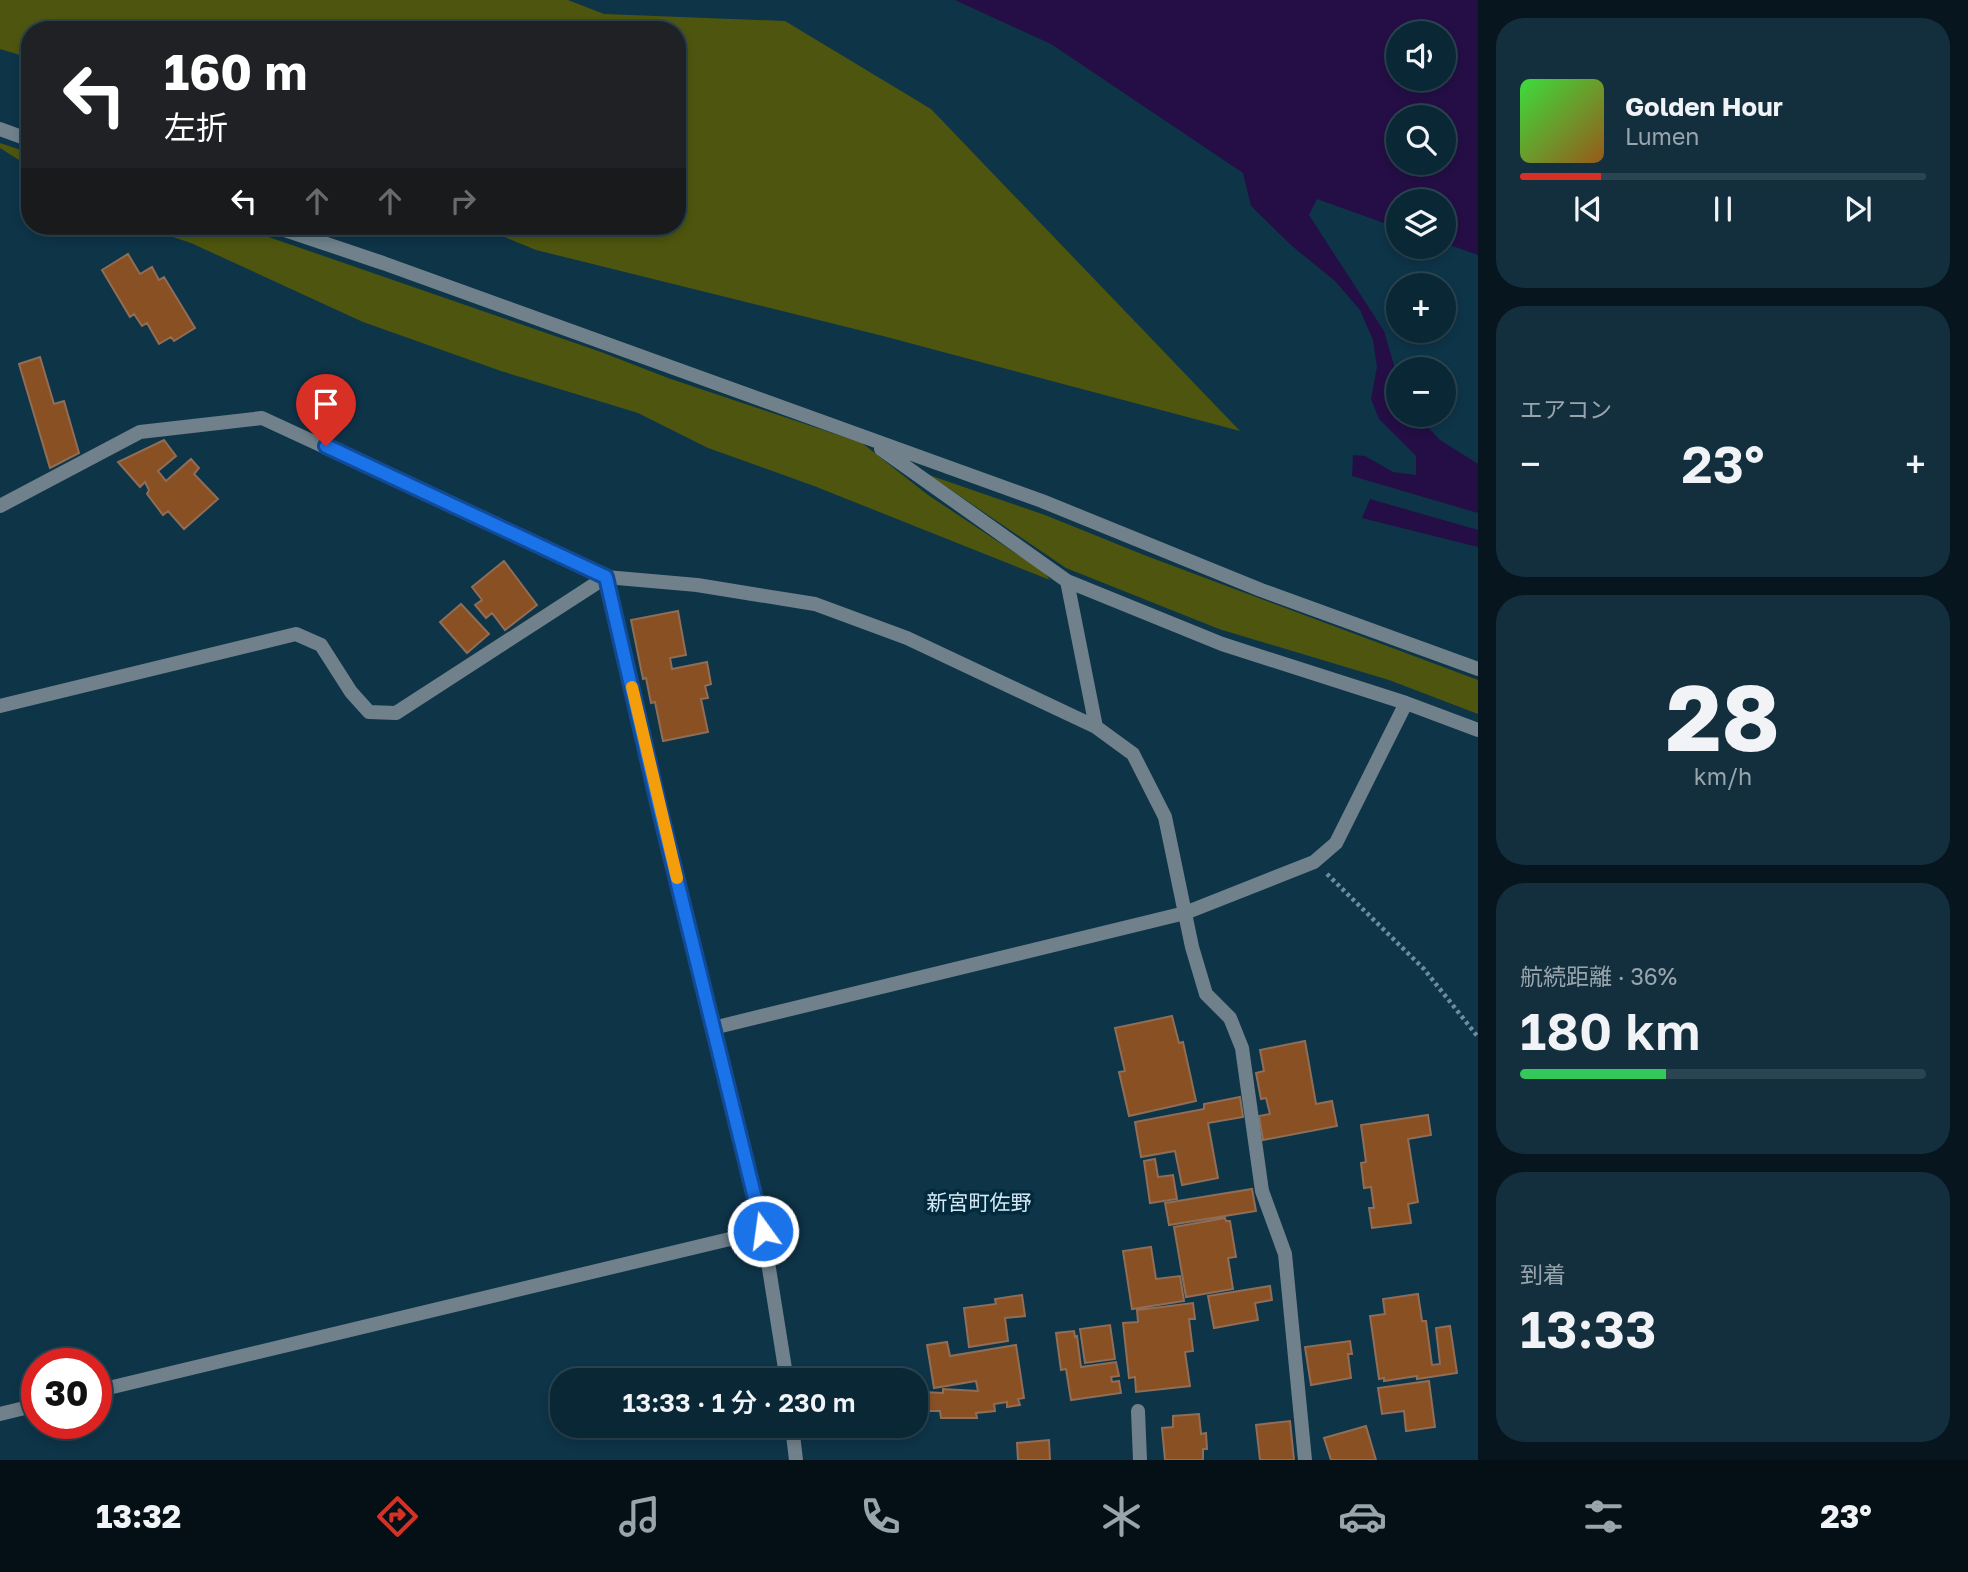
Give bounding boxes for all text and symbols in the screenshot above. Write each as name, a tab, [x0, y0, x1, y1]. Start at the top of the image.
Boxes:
map controls	[1386, 21, 1456, 427]
button: sound	[1386, 21, 1456, 91]
text: 160 m	[164, 42, 307, 101]
icon: left	[49, 49, 140, 140]
text: Golden Hour	[1625, 91, 1783, 122]
button: search	[1386, 105, 1456, 175]
text: 左折	[164, 108, 228, 146]
text: Lumen	[1625, 122, 1699, 150]
icon: left	[225, 182, 263, 220]
icon: ahead	[298, 182, 336, 220]
icon: ahead	[371, 182, 409, 220]
icon: right	[444, 182, 482, 220]
button: layers	[1386, 189, 1456, 259]
icon: previous	[1569, 190, 1607, 228]
icon: pause	[1704, 190, 1742, 228]
icon: next	[1839, 190, 1877, 228]
button: +	[1386, 273, 1456, 343]
button: −	[1386, 357, 1456, 427]
pin	[296, 374, 356, 446]
icon: arrive	[307, 385, 345, 423]
text: エアコン	[1520, 395, 1612, 423]
text: 23°	[1682, 432, 1764, 494]
text: −	[1520, 441, 1541, 486]
text: +	[1905, 441, 1926, 486]
text: 28	[1666, 662, 1780, 771]
text: km/h	[1694, 762, 1752, 790]
text: 航続距離 · 36%	[1520, 962, 1677, 990]
text: 180 km	[1520, 999, 1701, 1061]
district label: 新宮町佐野	[927, 1189, 1032, 1215]
position arrow	[726, 1194, 800, 1268]
text: 到着	[1520, 1260, 1566, 1288]
text: 13:33	[1520, 1297, 1657, 1359]
speed limit sign: 30	[21, 1348, 112, 1439]
text: 13:33 · 1 分 · 230 m	[622, 1387, 856, 1418]
icon: directions	[373, 1492, 422, 1541]
icon: music	[615, 1492, 664, 1541]
icon: phone	[856, 1492, 905, 1541]
icon: climate	[1097, 1492, 1146, 1541]
icon: car	[1338, 1492, 1387, 1541]
icon: filters	[1579, 1492, 1628, 1541]
text: 13:32	[96, 1497, 181, 1535]
text: 23°	[1820, 1497, 1872, 1535]

